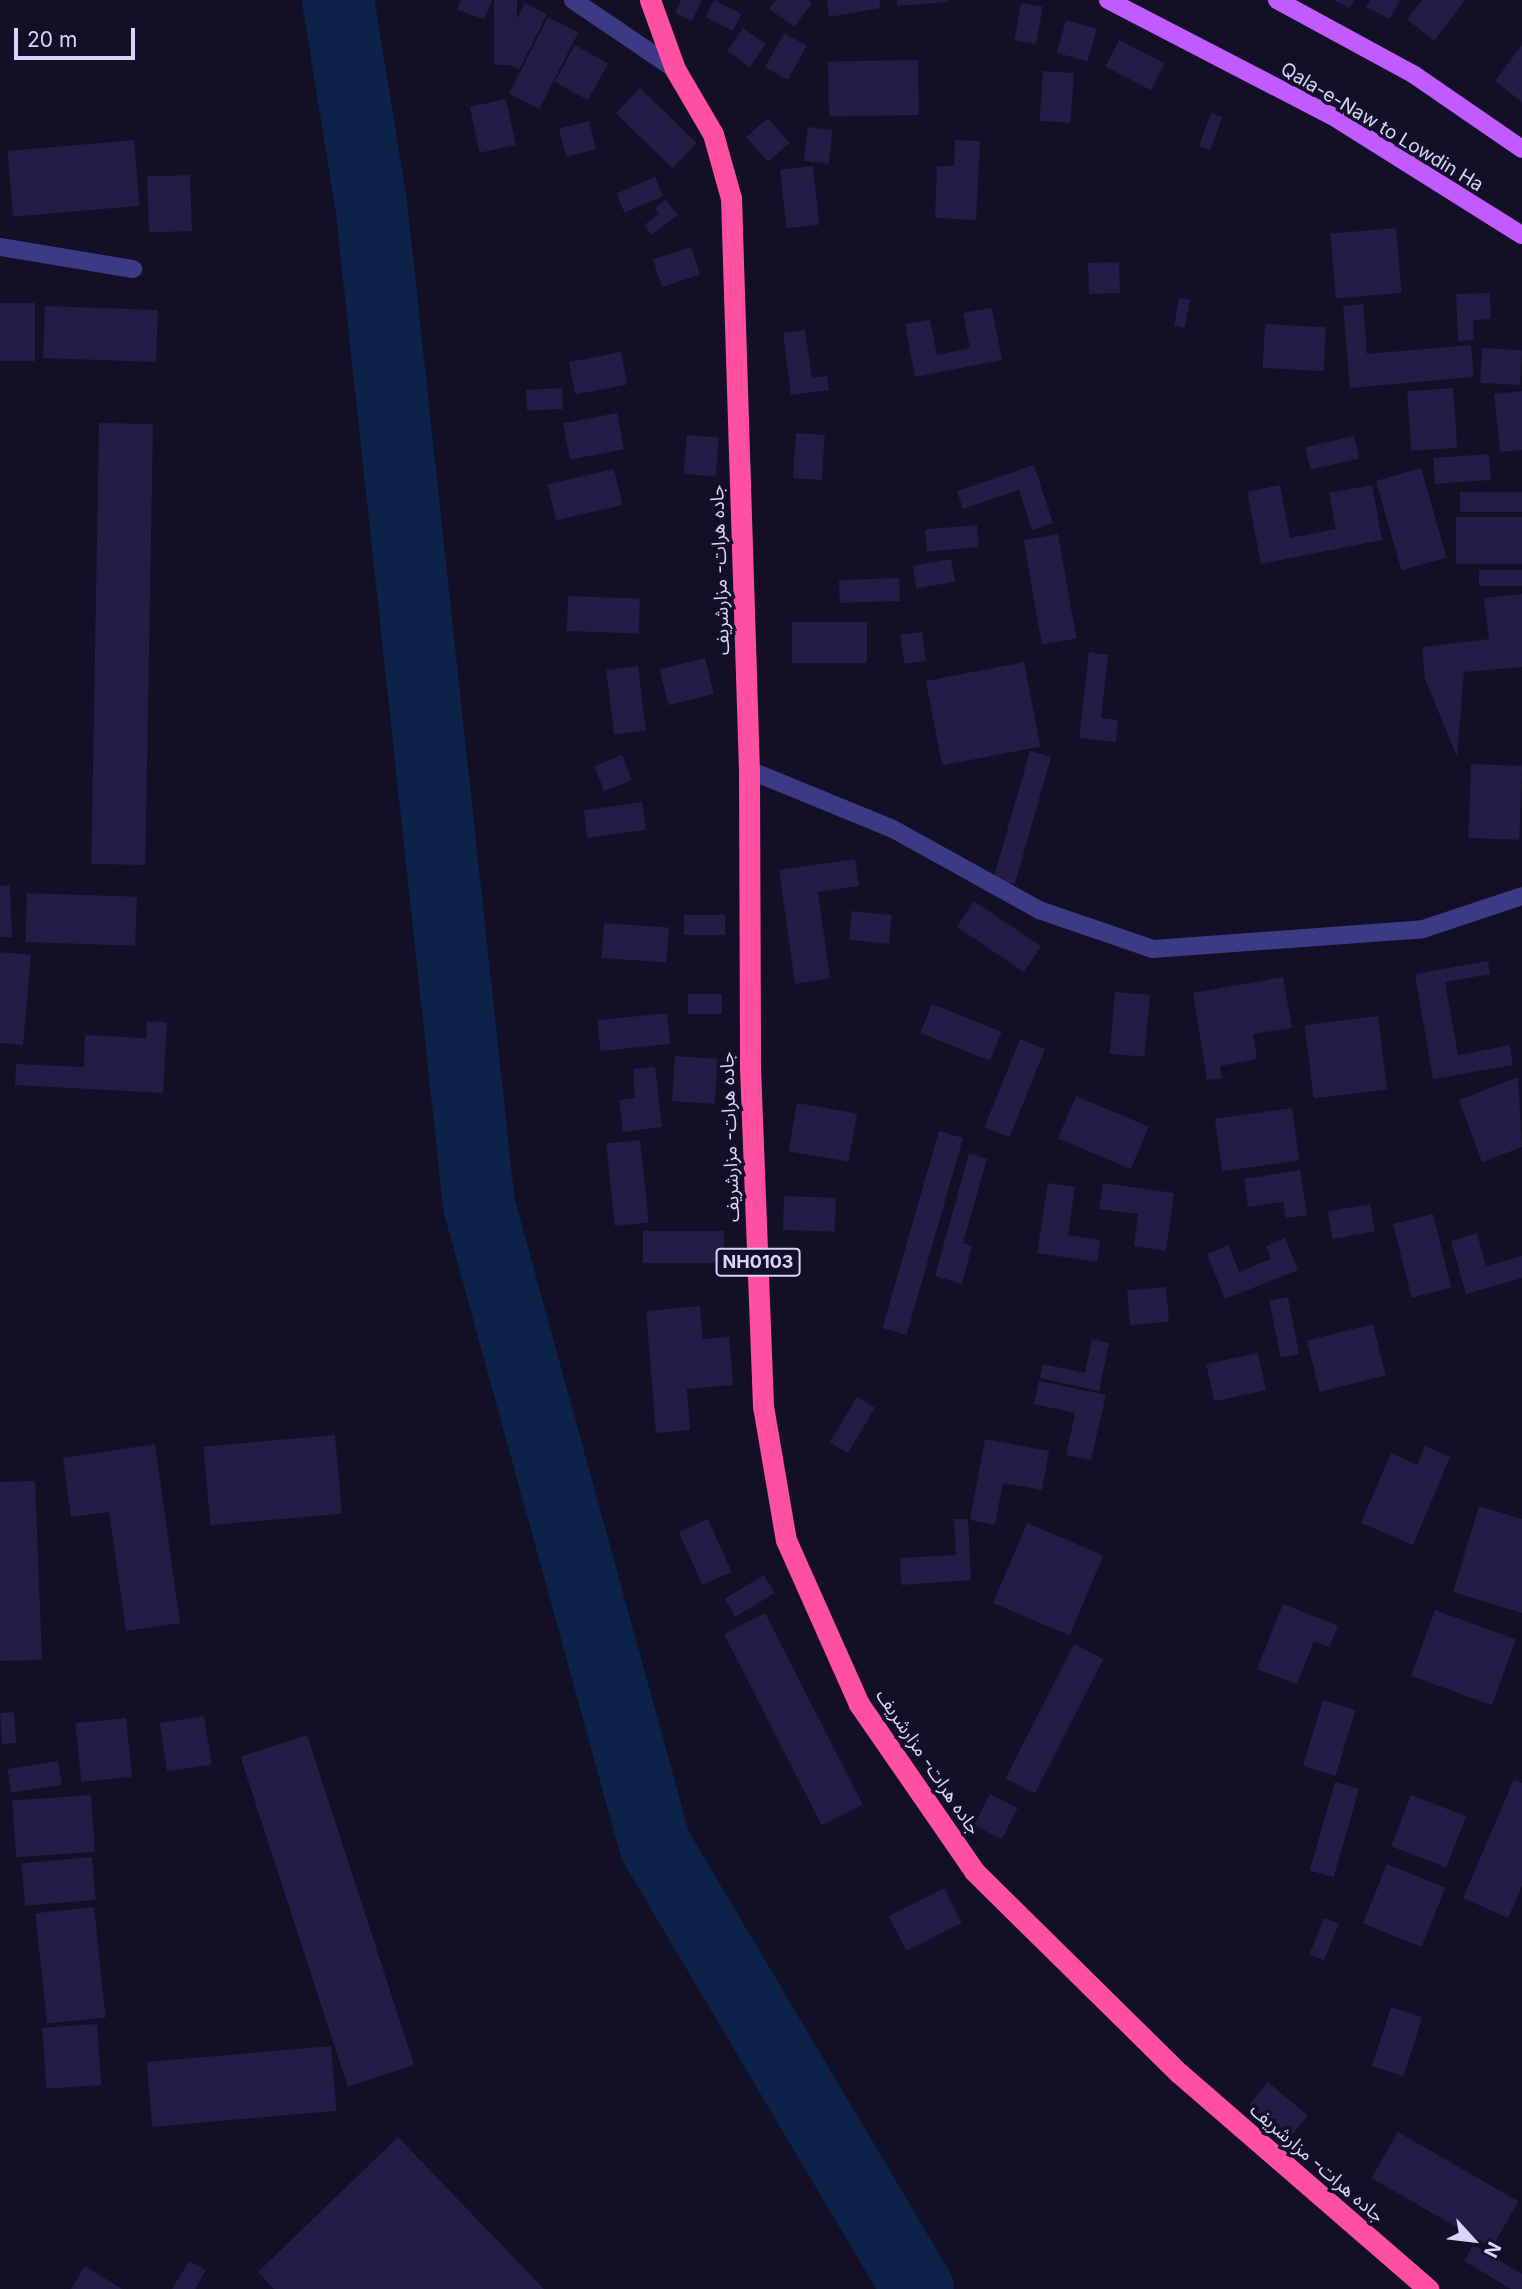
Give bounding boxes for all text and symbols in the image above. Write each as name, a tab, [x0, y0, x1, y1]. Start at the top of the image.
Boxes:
scale bar	[18, 14, 138, 58]
text: 20 m	[27, 27, 77, 52]
street label: Qala-e-Naw to Lowdin Ha	[1277, 57, 1487, 197]
street label: جاده هرات- مزارشریف	[706, 484, 734, 656]
street label: جاده هرات- مزارشریف	[716, 1051, 744, 1223]
road number: NH0103	[714, 1247, 802, 1276]
street label: جاده هرات- مزارشریف	[871, 1685, 985, 1839]
street label: جاده هرات- مزارشریف	[1245, 2098, 1389, 2228]
north arrow	[1438, 2205, 1508, 2275]
text: N	[1479, 2238, 1506, 2261]

